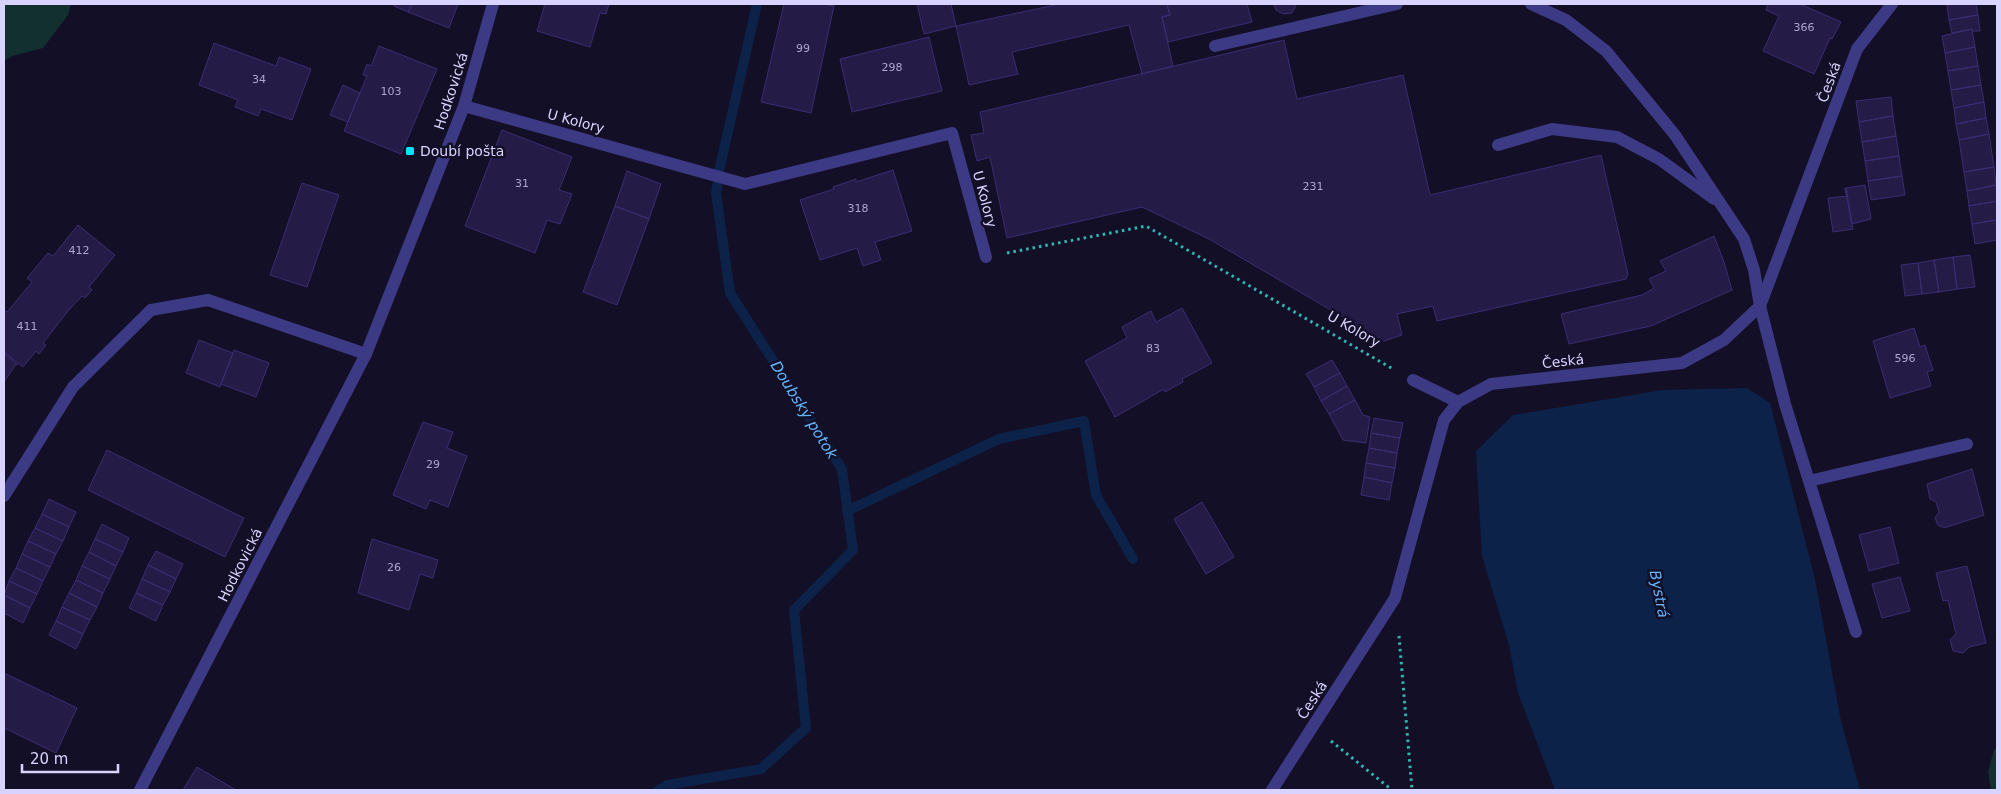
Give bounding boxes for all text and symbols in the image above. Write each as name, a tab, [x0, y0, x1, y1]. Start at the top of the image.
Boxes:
house number: 366	[1794, 21, 1815, 34]
house number: 99	[796, 42, 810, 55]
street label: Hodkovická	[431, 50, 471, 132]
street label: Česká	[1813, 59, 1844, 105]
house number: 298	[882, 61, 903, 74]
house number: 34	[252, 73, 266, 86]
house number: 103	[381, 85, 402, 98]
street label: U Kolory	[546, 106, 606, 136]
place label: Doubí pošta	[420, 143, 504, 159]
marker: Doubí pošta	[404, 145, 416, 157]
street label: U Kolory	[970, 169, 1000, 229]
house number: 31	[515, 177, 529, 190]
house number: 231	[1303, 180, 1324, 193]
house number: 318	[848, 202, 869, 215]
house number: 412	[69, 244, 90, 257]
street label: U Kolory	[1325, 308, 1383, 350]
house number: 411	[17, 320, 38, 333]
house number: 83	[1146, 342, 1160, 355]
street label: Česká	[1541, 350, 1585, 371]
house number: 596	[1895, 352, 1916, 365]
water label: Doubský potok	[767, 358, 842, 464]
house number: 29	[426, 458, 440, 471]
street label: Hodkovická	[215, 526, 265, 604]
house number: 26	[387, 561, 401, 574]
water label: Bystrá	[1646, 569, 1672, 619]
street label: Česká	[1293, 677, 1330, 722]
scale bar	[22, 742, 119, 774]
text: 20 m	[30, 750, 68, 768]

